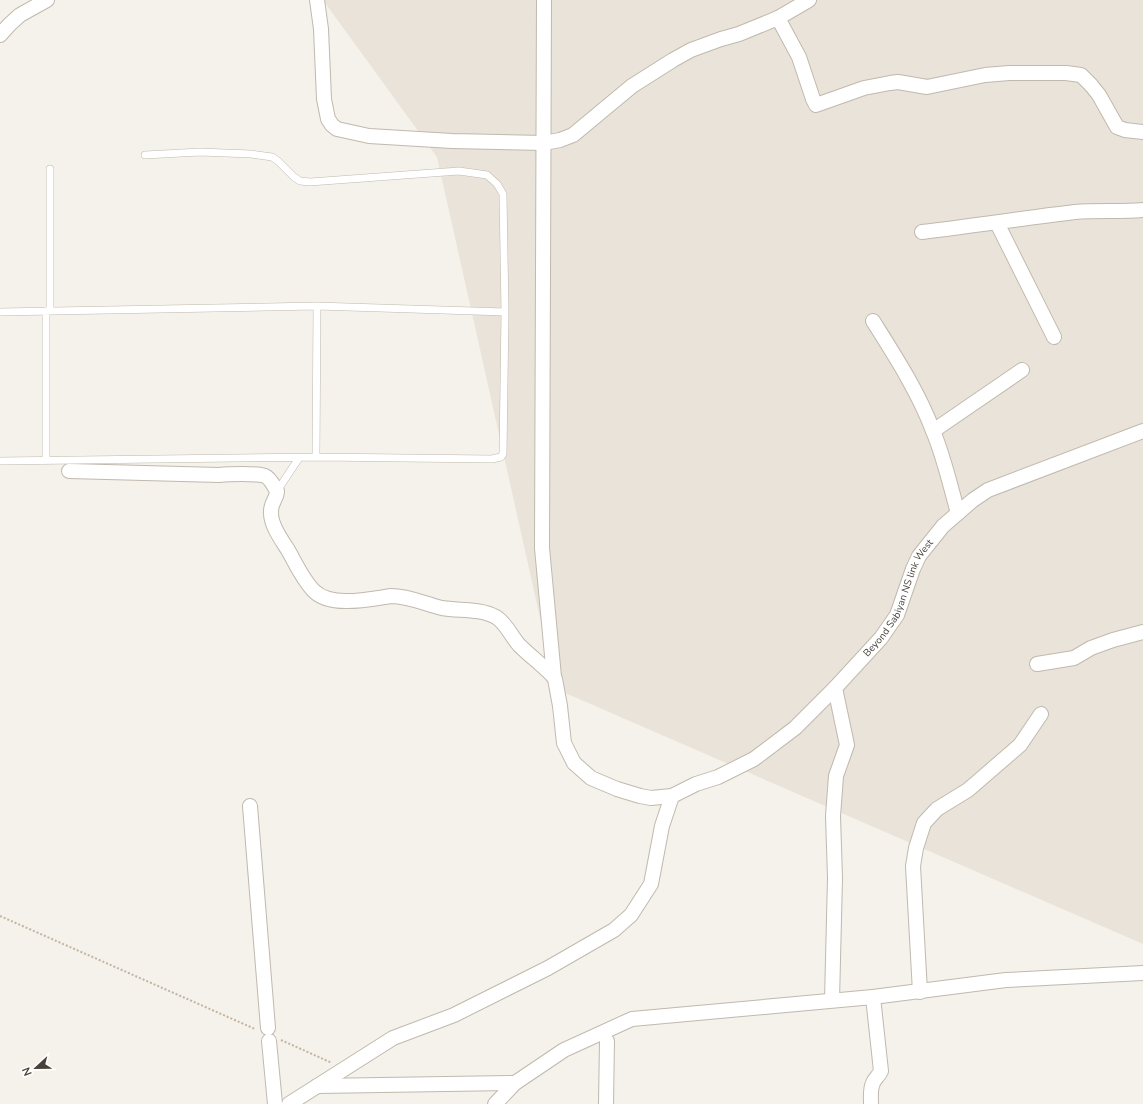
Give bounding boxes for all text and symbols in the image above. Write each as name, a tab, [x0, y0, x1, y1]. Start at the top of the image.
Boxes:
street label: Beyond Sabiyan NS link West	[860, 536, 937, 660]
north arrow	[16, 1048, 56, 1088]
text: N	[19, 1065, 36, 1078]

